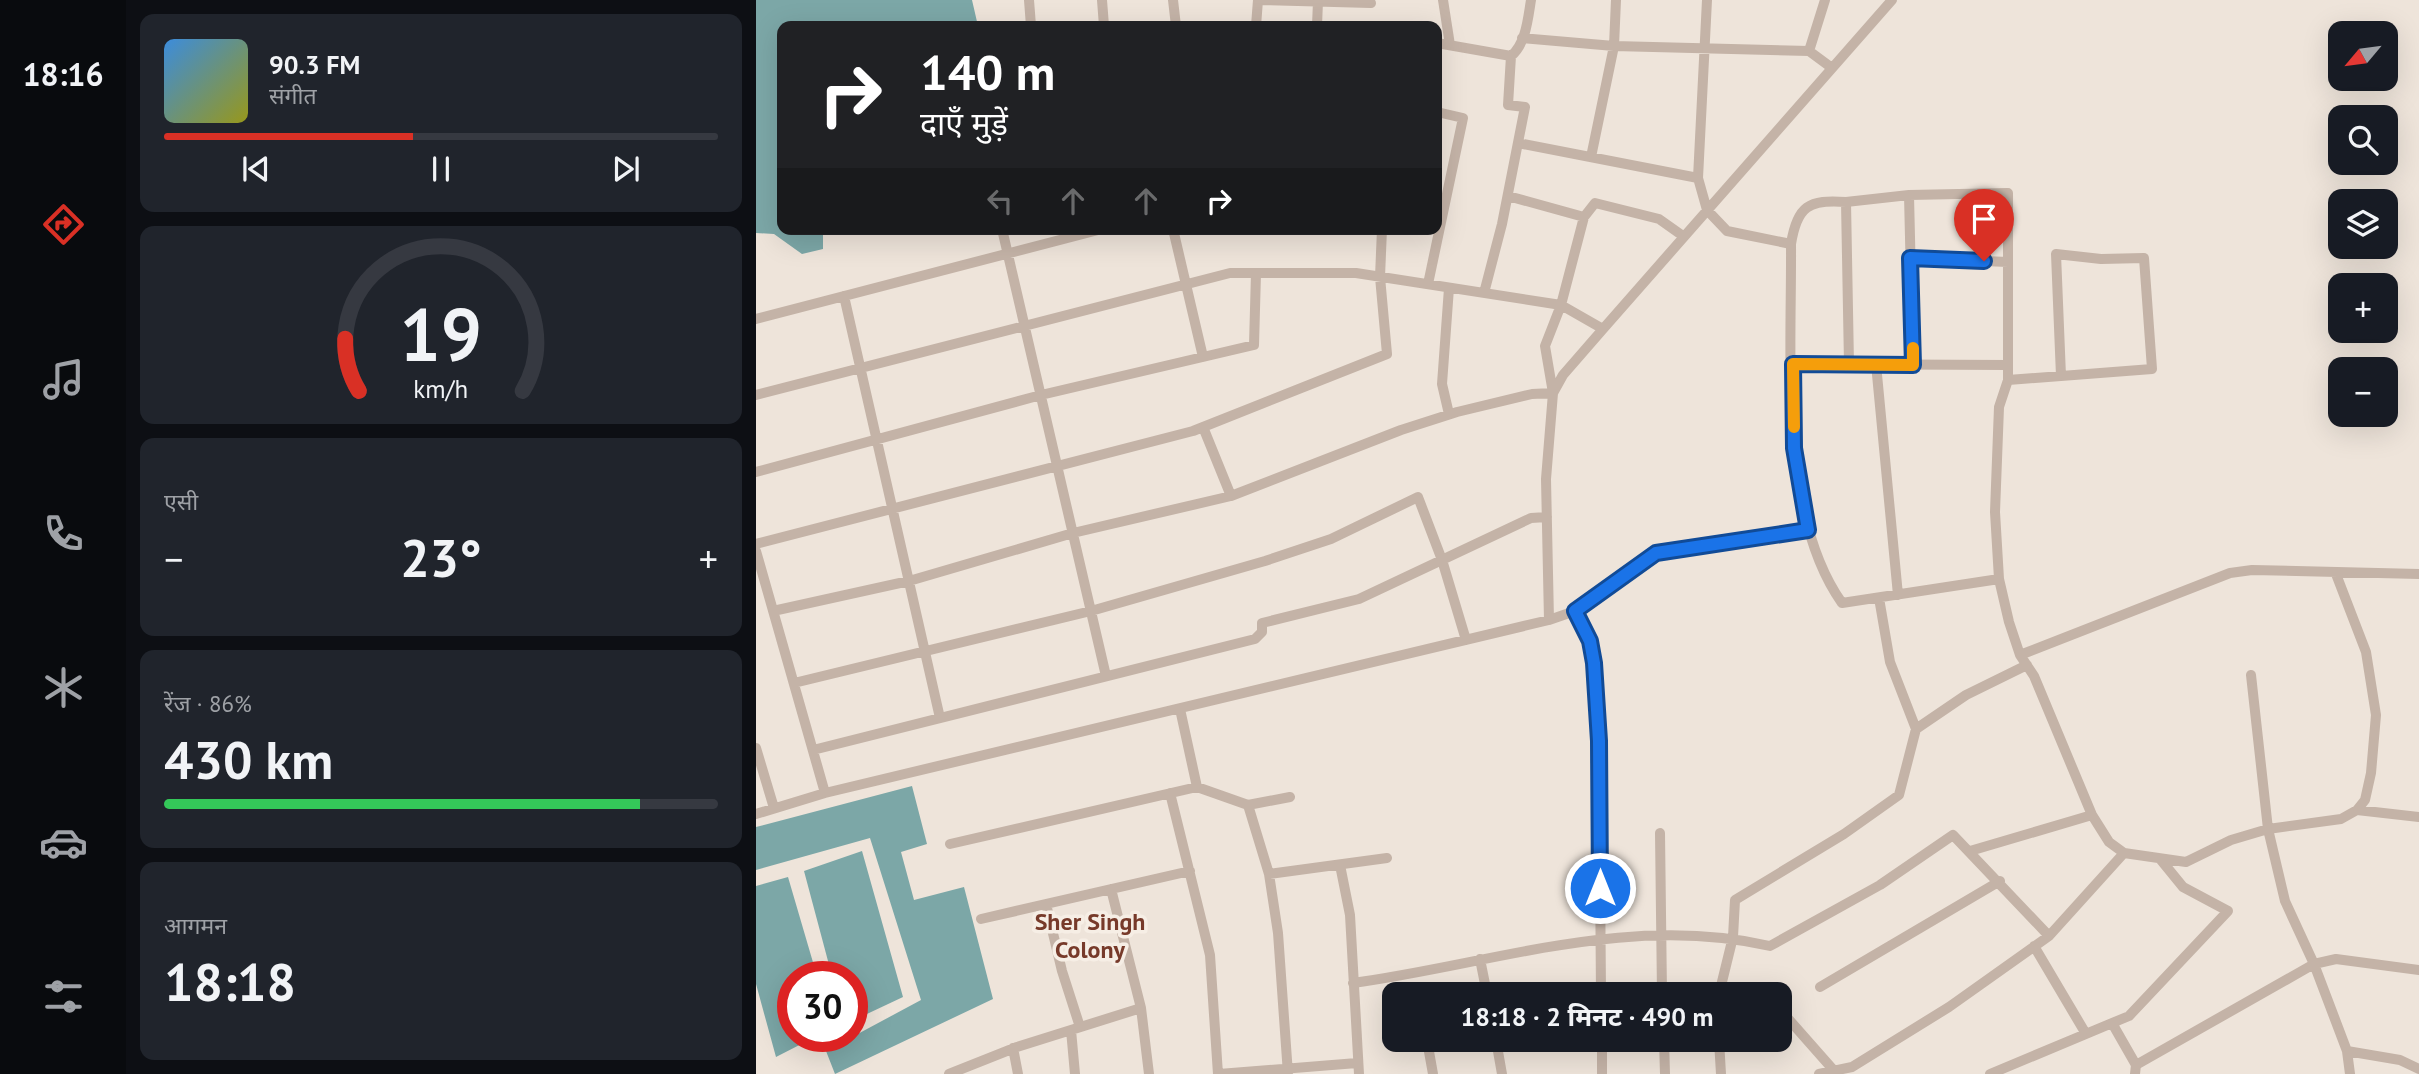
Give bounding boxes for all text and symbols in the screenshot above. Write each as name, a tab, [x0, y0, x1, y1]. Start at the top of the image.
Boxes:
north arrow	[2328, 21, 2398, 91]
map controls	[2328, 21, 2398, 427]
text: 140 m	[920, 40, 1055, 104]
text: 90.3 FM	[269, 48, 360, 81]
icon: right	[805, 49, 896, 140]
text: 18:16	[22, 53, 104, 95]
text: संगीत	[269, 81, 317, 110]
text: दाएँ मुड़ें	[920, 102, 1008, 144]
button: search	[2328, 105, 2398, 175]
icon: previous	[237, 150, 275, 188]
icon: pause	[422, 150, 460, 188]
icon: next	[607, 150, 645, 188]
icon: left	[981, 182, 1019, 220]
icon: ahead	[1054, 182, 1092, 220]
icon: ahead	[1127, 182, 1165, 220]
icon: right	[1200, 182, 1238, 220]
pin	[1954, 189, 2014, 261]
button: layers	[2328, 189, 2398, 259]
icon: directions	[39, 200, 88, 249]
icon: arrive	[1965, 200, 2003, 238]
button: +	[2328, 273, 2398, 343]
text: 19	[400, 287, 482, 381]
icon: music	[39, 355, 88, 404]
button: −	[2328, 357, 2398, 427]
text: km/h	[414, 373, 468, 405]
text: एसी	[164, 487, 198, 516]
icon: phone	[39, 509, 88, 558]
text: 23°	[400, 524, 482, 591]
text: −	[164, 534, 183, 583]
text: +	[699, 534, 718, 583]
icon: climate	[39, 663, 88, 712]
text: रेंज · 86%	[164, 689, 252, 718]
text: 430 km	[164, 726, 333, 793]
icon: car	[39, 818, 88, 867]
position arrow	[1563, 851, 1637, 925]
district label: Sher Singh Colony	[1035, 906, 1145, 965]
text: आगमन	[164, 911, 227, 940]
text: 18:18	[164, 948, 296, 1015]
speed limit sign: 30	[777, 961, 868, 1052]
icon: filters	[39, 972, 88, 1021]
text: 18:18 · 2 मिनट · 490 m	[1460, 1000, 1714, 1033]

